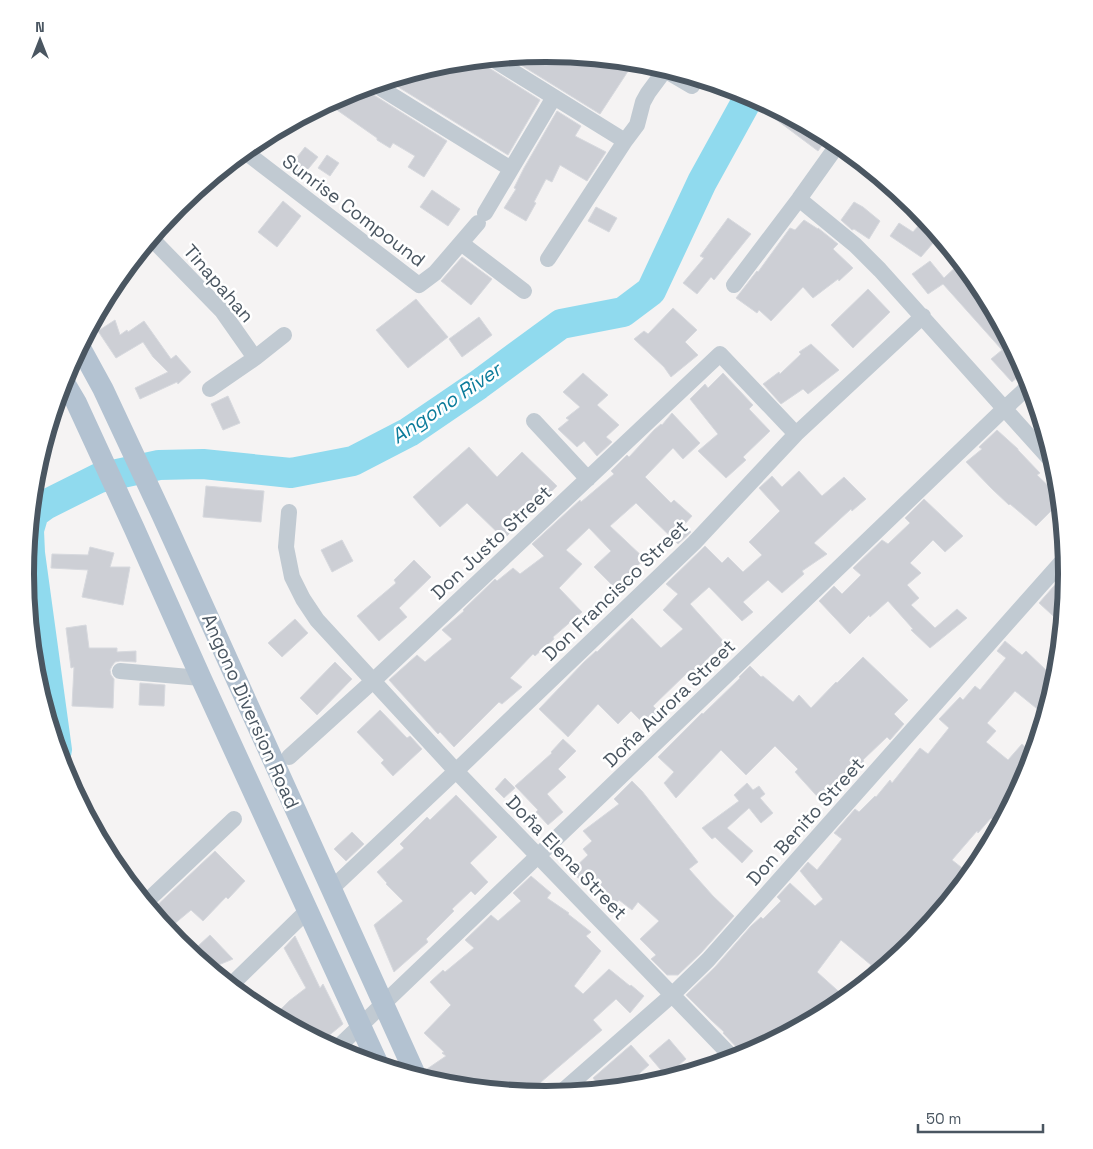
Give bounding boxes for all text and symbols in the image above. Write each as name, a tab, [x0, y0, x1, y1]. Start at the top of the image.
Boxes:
north arrow	[15, 15, 65, 65]
text: N	[35, 18, 45, 36]
street label: Sunrise Compound	[277, 148, 430, 272]
street label: Tinapahan	[178, 239, 259, 328]
water label: Angono River	[386, 355, 508, 449]
street label: Don Justo Street	[426, 480, 557, 605]
street label: Don Francisco Street	[537, 514, 693, 666]
street label: Angono Diversion Road	[196, 610, 305, 813]
street label: Doña Aurora Street	[598, 634, 741, 773]
street label: Don Benito Street	[741, 752, 870, 891]
street label: Doña Elena Street	[501, 790, 633, 925]
scale bar	[918, 1102, 1043, 1134]
text: 50 m	[926, 1109, 961, 1128]

